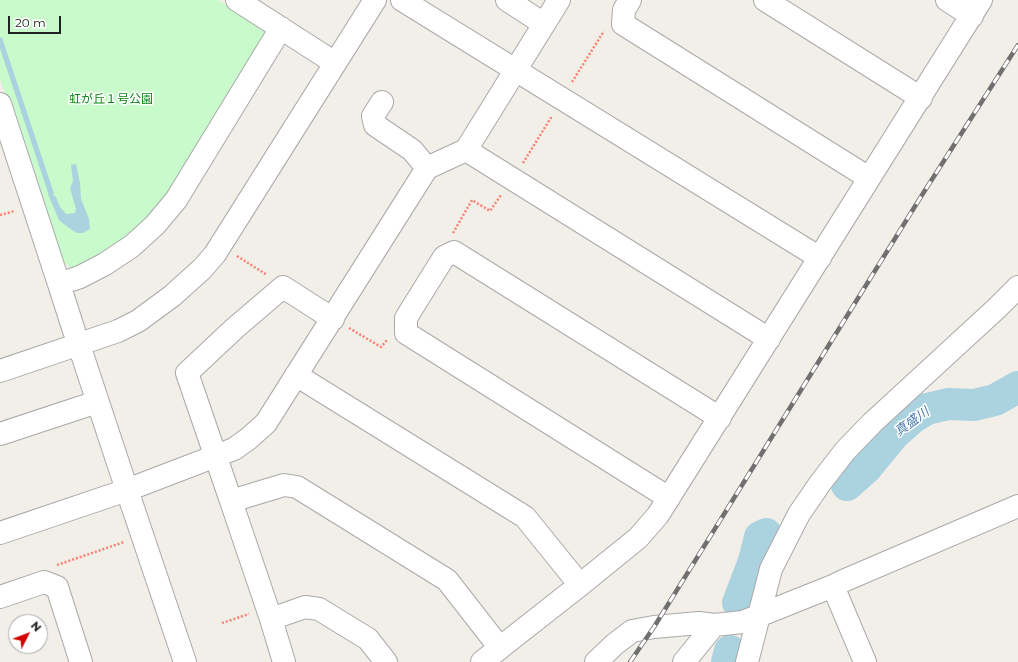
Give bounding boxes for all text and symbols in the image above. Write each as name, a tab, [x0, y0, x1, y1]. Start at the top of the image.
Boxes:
scale bar	[10, 8, 63, 34]
text: 20 m	[15, 15, 46, 30]
park label: 虹が丘１号公園	[69, 92, 153, 106]
water label: 真盛川	[892, 404, 932, 440]
north arrow	[8, 614, 48, 654]
text: N	[28, 619, 44, 635]

